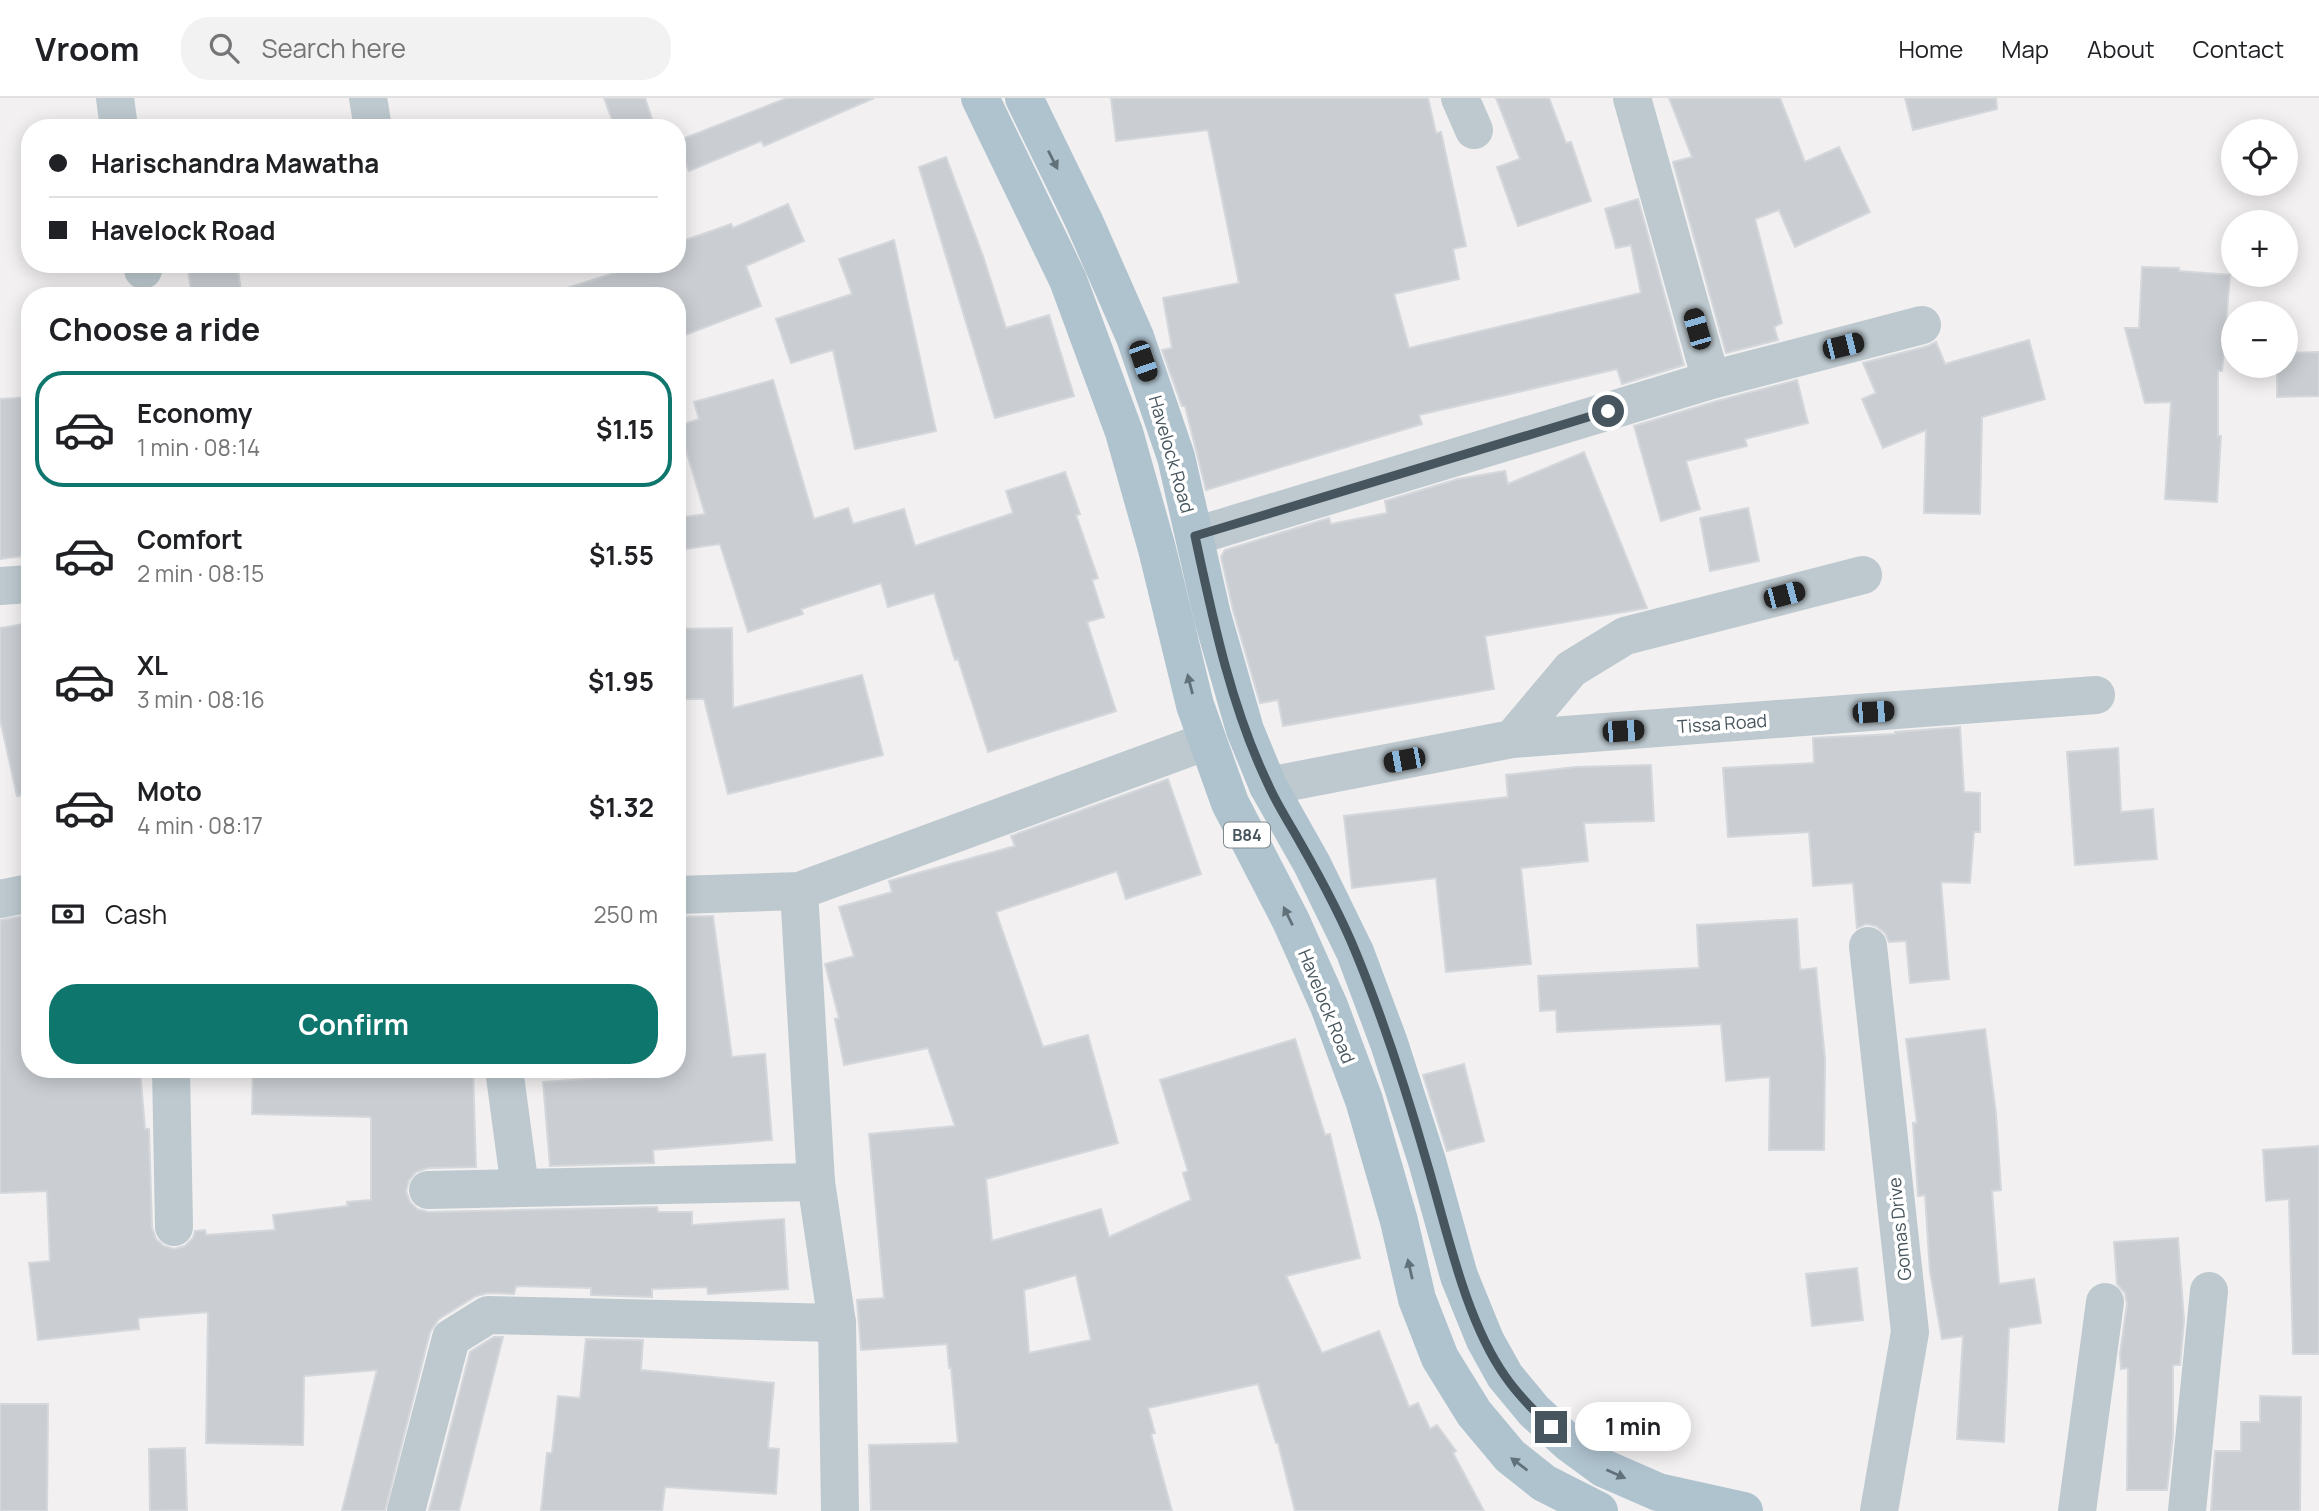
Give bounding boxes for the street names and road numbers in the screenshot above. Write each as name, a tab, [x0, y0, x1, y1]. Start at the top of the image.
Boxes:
street label: Havelock Road	[1144, 392, 1200, 516]
street label: Tissa Road	[1676, 708, 1768, 738]
road number: B84	[1224, 822, 1270, 848]
street label: Havelock Road	[1293, 945, 1361, 1067]
street label: Gomas Drive	[1882, 1176, 1916, 1282]

